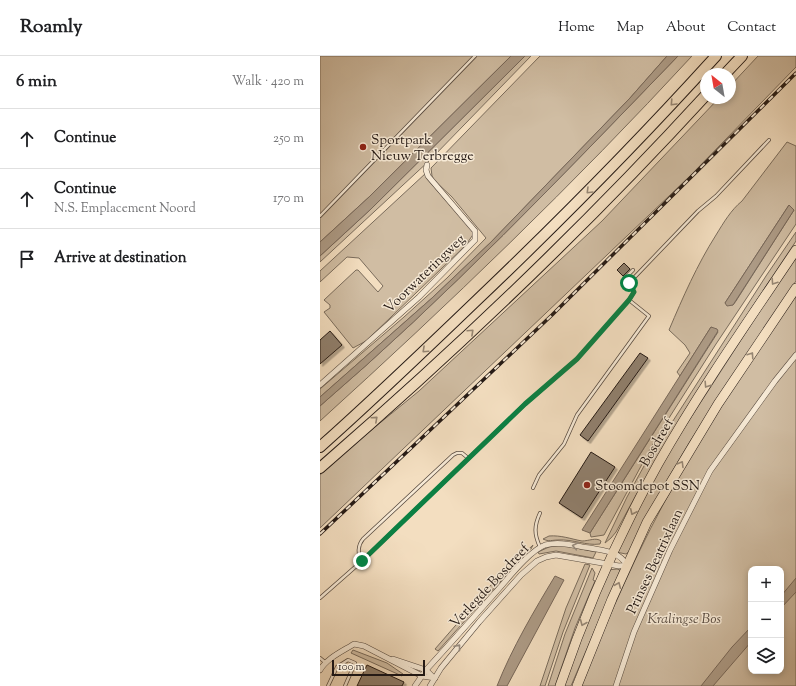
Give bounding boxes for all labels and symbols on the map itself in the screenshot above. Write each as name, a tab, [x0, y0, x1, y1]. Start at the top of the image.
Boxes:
north arrow	[700, 68, 736, 104]
one-way arrow	[670, 98, 678, 106]
place label: Sportpark Nieuw Terbregge	[371, 131, 474, 167]
marker: Sportpark Nieuw Terbregge	[358, 142, 368, 152]
one-way arrow	[586, 186, 594, 194]
street label: Voorwateringweg	[380, 230, 471, 319]
route start	[620, 274, 638, 292]
one-way arrow	[771, 278, 779, 285]
one-way arrow	[466, 329, 474, 337]
one-way arrow	[422, 345, 430, 353]
one-way arrow	[746, 352, 753, 359]
one-way arrow	[704, 381, 712, 388]
street label: Bosdreef	[636, 414, 680, 471]
one-way arrow	[370, 416, 378, 424]
one-way arrow	[677, 461, 684, 468]
place label: Stoomdepot SSN	[595, 477, 700, 497]
marker: Stoomdepot SSN	[582, 480, 592, 490]
street label: Prinses Beatrixlaan	[623, 506, 689, 618]
one-way arrow	[630, 508, 638, 515]
street label: Verlegde Bosdreef	[446, 539, 536, 633]
one-way arrow	[572, 542, 578, 550]
route end	[353, 552, 371, 570]
one-way arrow	[613, 582, 621, 590]
park label: Kralingse Bos	[647, 610, 721, 630]
one-way arrow	[580, 619, 588, 626]
one-way arrow	[454, 645, 461, 652]
scale bar	[332, 658, 425, 677]

